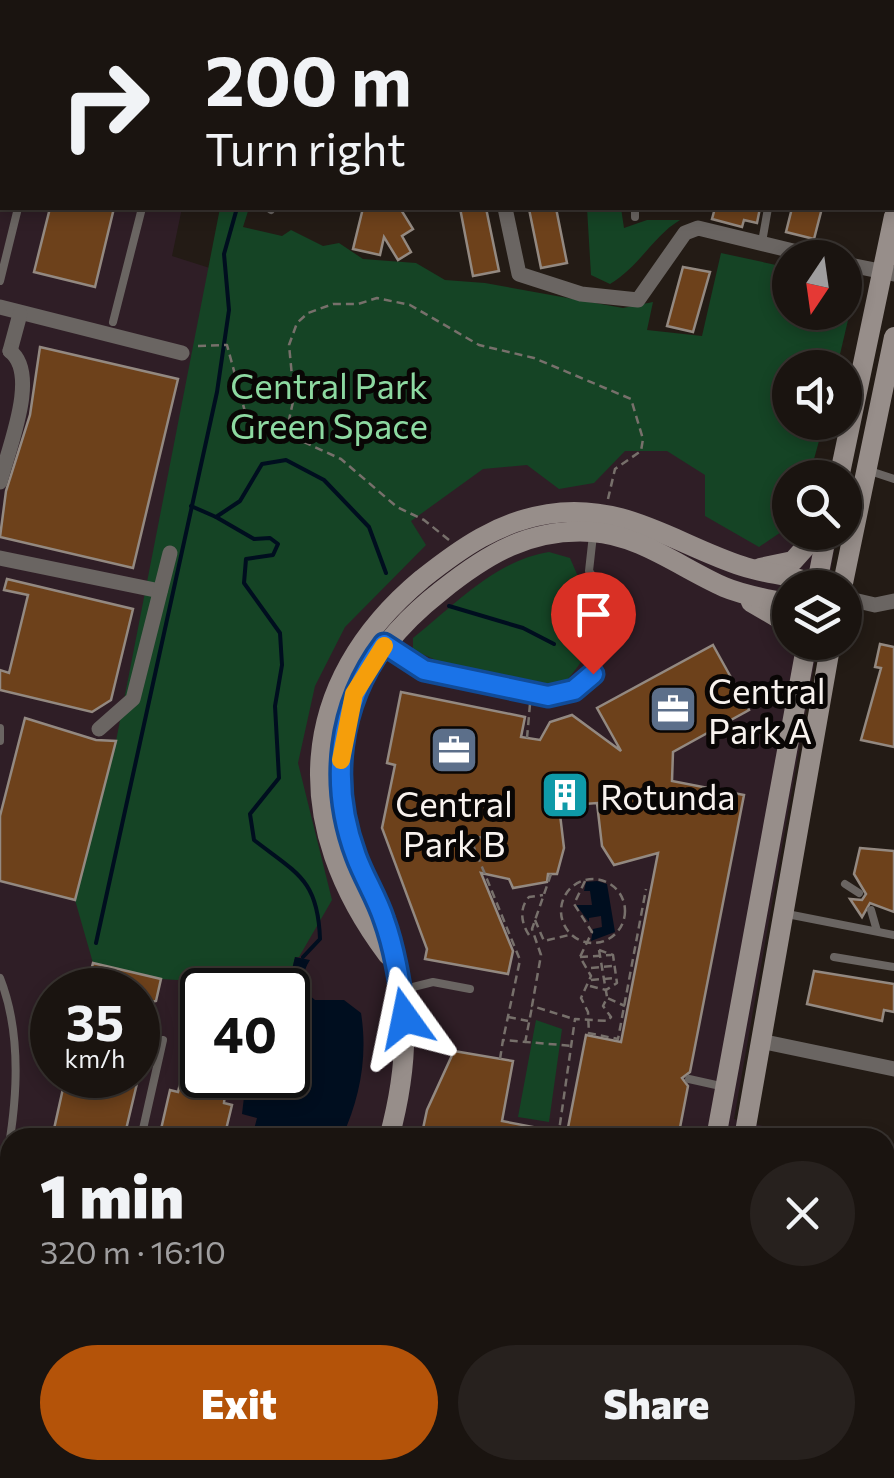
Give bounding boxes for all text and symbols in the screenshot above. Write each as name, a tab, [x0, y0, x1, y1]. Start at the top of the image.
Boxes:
text: 200 m	[205, 35, 412, 120]
icon: right	[40, 40, 170, 170]
text: Turn right	[205, 120, 406, 175]
north arrow	[772, 240, 862, 330]
map controls	[772, 240, 862, 660]
button: sound	[772, 350, 862, 440]
park label: Central Park Green Space	[230, 363, 428, 446]
button: search	[772, 460, 862, 550]
button: layers	[772, 570, 862, 660]
pin	[551, 572, 636, 675]
icon: arrive	[566, 587, 621, 642]
place label: Central Park A	[708, 668, 826, 751]
office icon: Central Park A	[647, 683, 699, 735]
office icon: Central Park B	[428, 724, 480, 776]
building icon: Rotunda	[539, 769, 591, 821]
place label: Rotunda	[600, 774, 735, 817]
place label: Central Park B	[395, 781, 513, 864]
position arrow	[353, 966, 457, 1070]
speed limit sign: 40	[180, 968, 310, 1098]
text: 35	[66, 990, 124, 1051]
text: km/h	[65, 1043, 125, 1073]
text: 1 min	[40, 1157, 184, 1230]
button: close	[750, 1161, 855, 1266]
text: 320 m · 16:10	[40, 1231, 226, 1271]
button: Exit	[40, 1345, 438, 1460]
button: Share	[458, 1345, 855, 1460]

